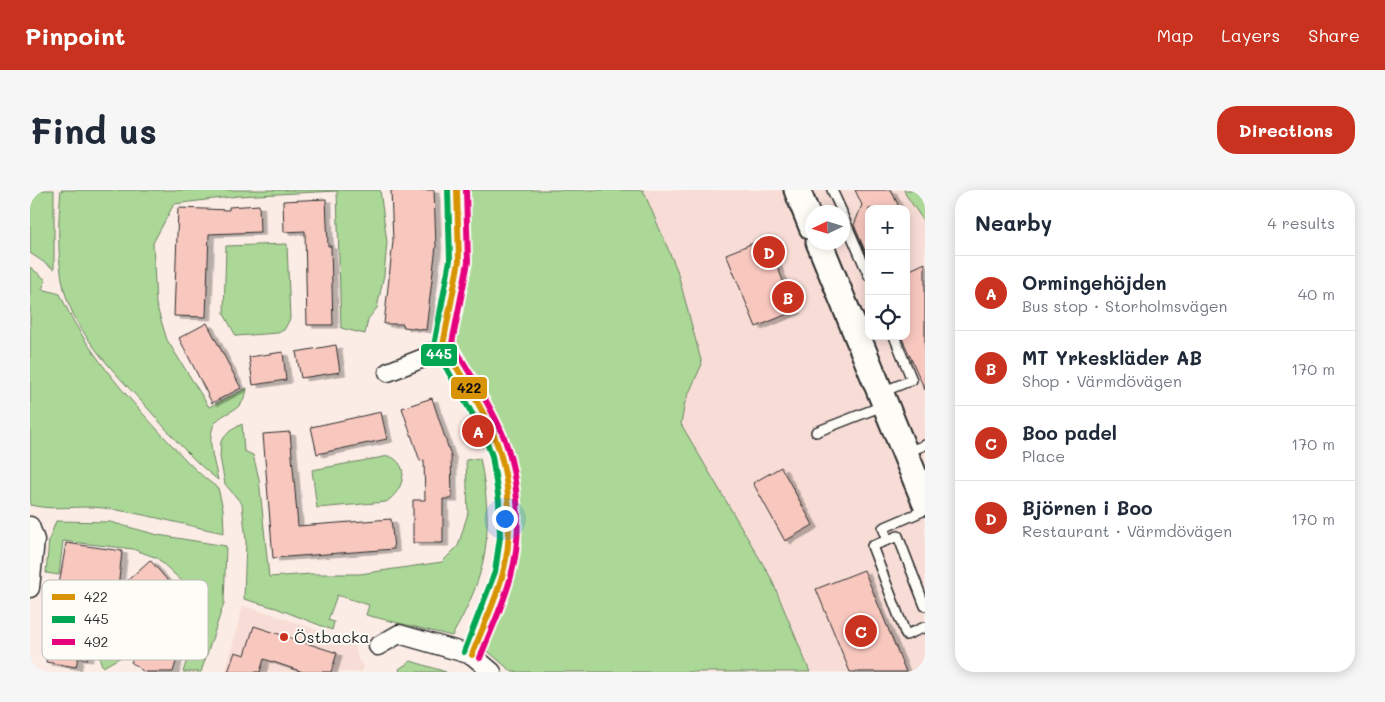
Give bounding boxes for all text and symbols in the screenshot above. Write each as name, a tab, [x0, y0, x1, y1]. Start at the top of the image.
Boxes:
text: Pinpoint	[25, 20, 126, 51]
text: Map	[1157, 23, 1193, 47]
text: Layers	[1221, 23, 1280, 47]
text: Share	[1308, 23, 1360, 47]
button: Directions	[1217, 106, 1355, 154]
text: Find us	[30, 107, 157, 153]
north arrow	[805, 205, 850, 250]
map controls	[865, 205, 910, 340]
button: +	[865, 205, 910, 250]
text: Nearby	[975, 209, 1052, 236]
text: 4 results	[1267, 212, 1335, 233]
pin: D	[753, 233, 785, 271]
button: −	[865, 250, 910, 295]
text: Ormingehöjden	[1022, 270, 1166, 295]
pin: B	[772, 278, 804, 316]
text: A	[985, 283, 997, 304]
text: 40 m	[1298, 283, 1335, 304]
button: locate	[865, 295, 910, 340]
text: Bus stop · Storholmsvägen	[1022, 295, 1227, 316]
line badge: 445	[420, 343, 458, 367]
text: 445	[426, 344, 452, 363]
text: MT Yrkeskläder AB	[1022, 345, 1202, 370]
text: B	[986, 358, 996, 379]
text: 170 m	[1291, 358, 1335, 379]
text: Shop · Värmdövägen	[1022, 370, 1182, 391]
line badge: 422	[450, 376, 488, 400]
text: 422	[457, 378, 481, 397]
pin: A	[462, 412, 494, 450]
text: Boo padel	[1022, 420, 1117, 445]
text: C	[985, 433, 997, 454]
text: 170 m	[1291, 433, 1335, 454]
text: Place	[1022, 445, 1065, 466]
text: Björnen i Boo	[1022, 495, 1152, 520]
your location	[492, 506, 518, 532]
text: D	[985, 508, 997, 529]
text: 170 m	[1291, 508, 1335, 529]
text: Restaurant · Värmdövägen	[1022, 520, 1232, 541]
legend	[42, 580, 208, 660]
text: 422	[84, 587, 108, 606]
text: 445	[84, 609, 109, 628]
pin: C	[845, 612, 877, 650]
place label: Östbacka	[294, 626, 370, 647]
marker: Östbacka	[278, 631, 290, 643]
text: 492	[84, 632, 108, 651]

